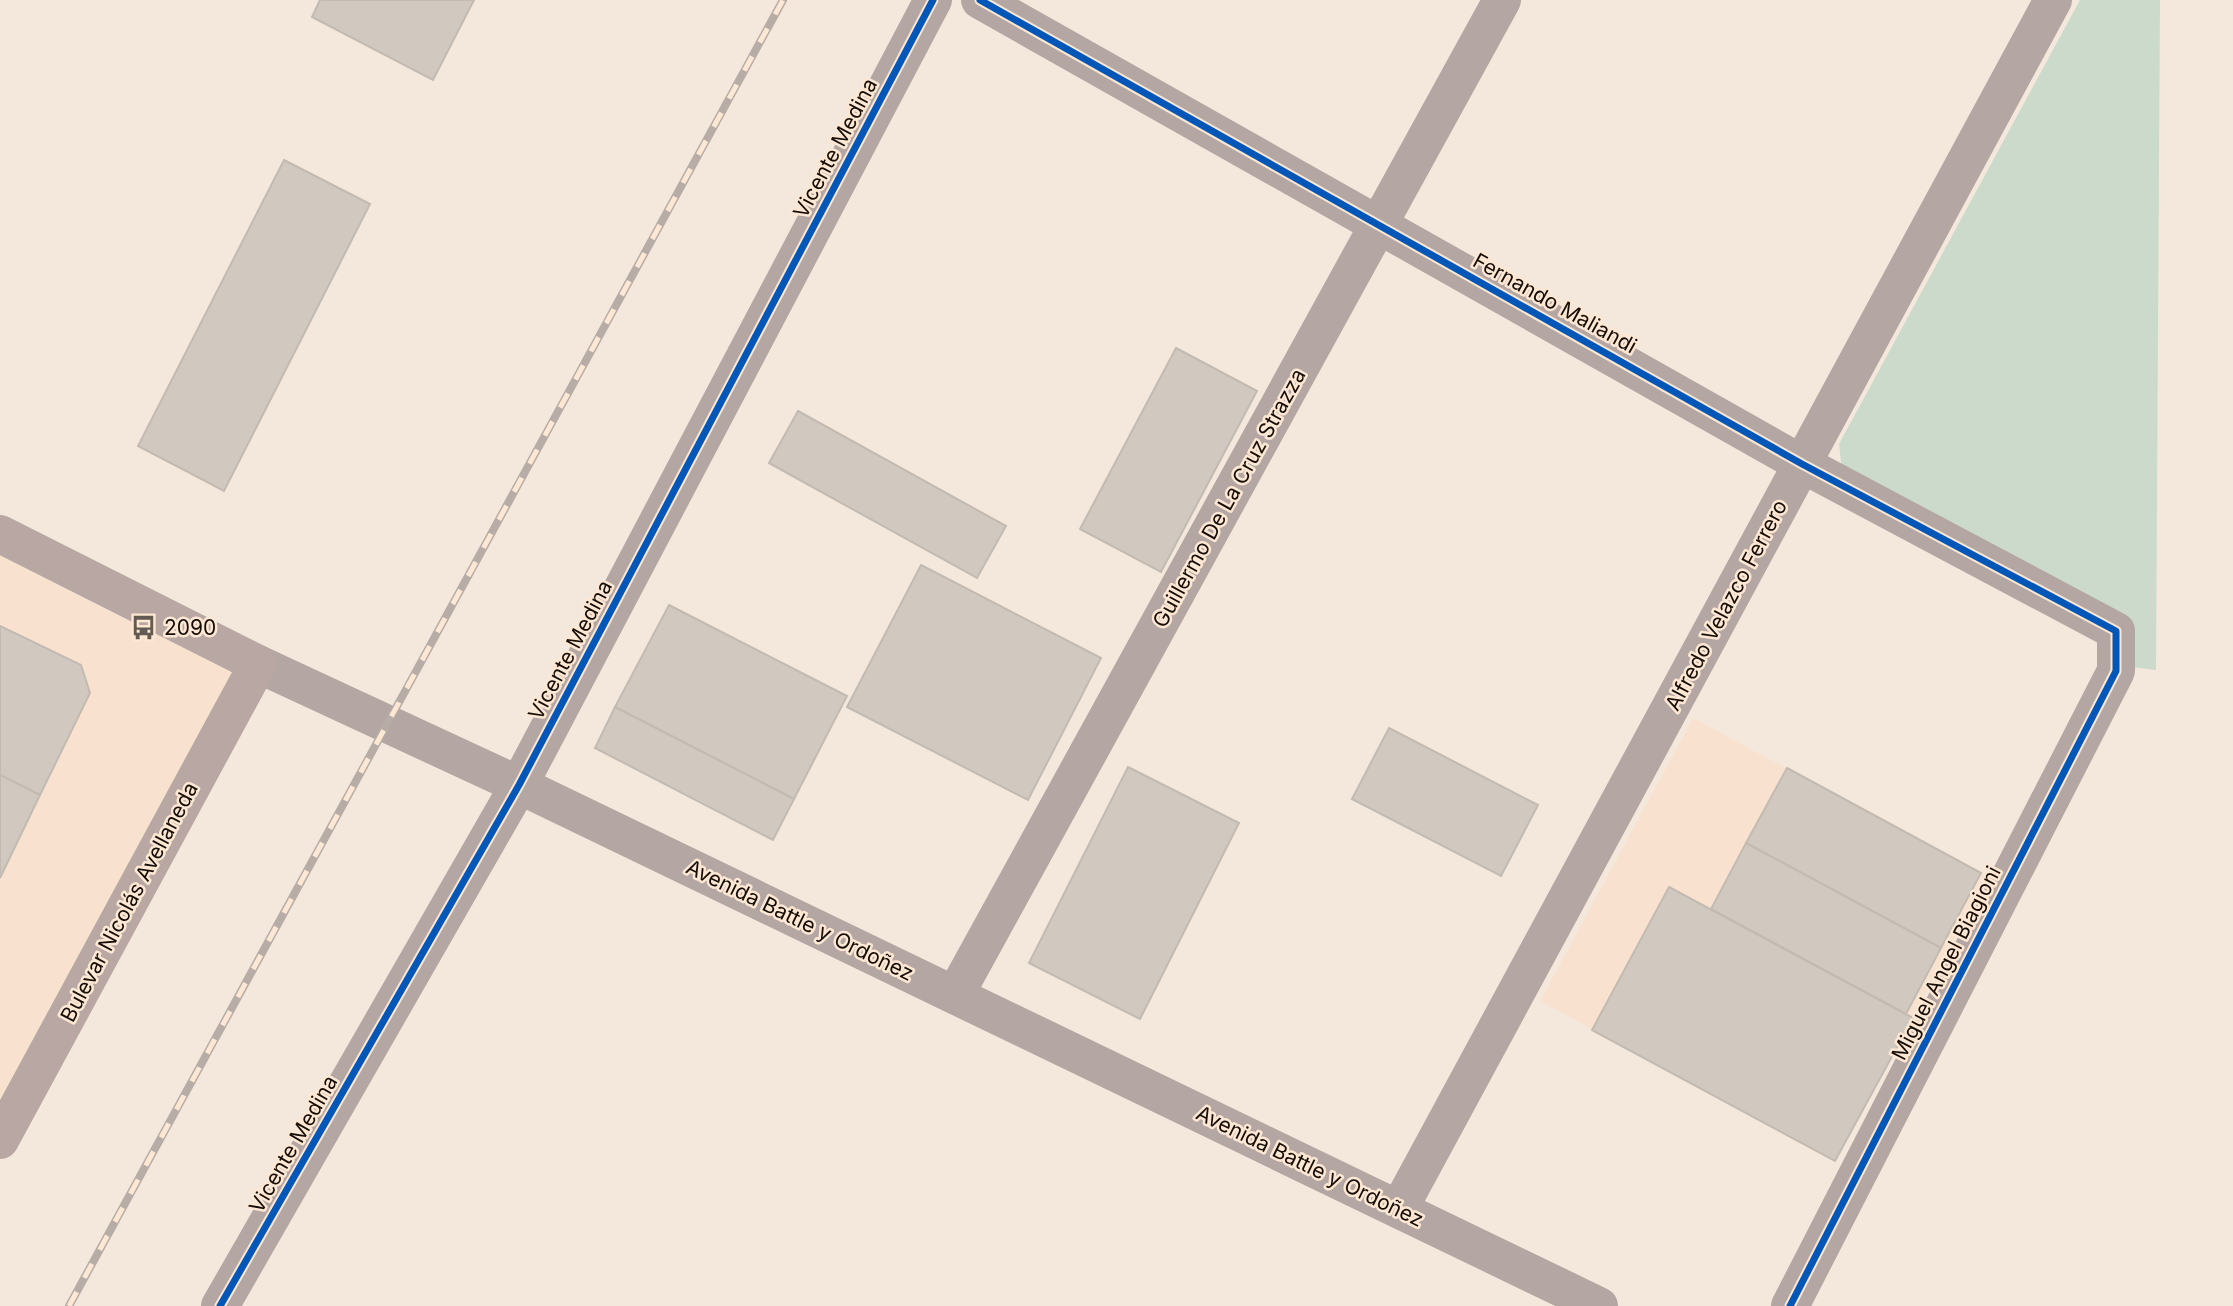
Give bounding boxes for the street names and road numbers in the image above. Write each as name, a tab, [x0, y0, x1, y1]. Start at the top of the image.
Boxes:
street label: Vicente Medina	[788, 74, 882, 222]
street label: Fernando Maliandi	[1469, 248, 1641, 358]
street label: Guillermo De La Cruz Strazza	[1147, 364, 1311, 632]
street label: Alfredo Velazco Ferrero	[1660, 495, 1792, 715]
street label: Vicente Medina	[523, 576, 617, 724]
street label: Bulevar Nicolás Avellaneda	[55, 778, 203, 1026]
street label: Avenida Battle y Ordoñez	[682, 854, 918, 986]
street label: Miguel Angel Biagioni	[1886, 862, 2006, 1064]
street label: Vicente Medina	[244, 1071, 342, 1217]
street label: Avenida Battle y Ordoñez	[1192, 1100, 1428, 1232]

